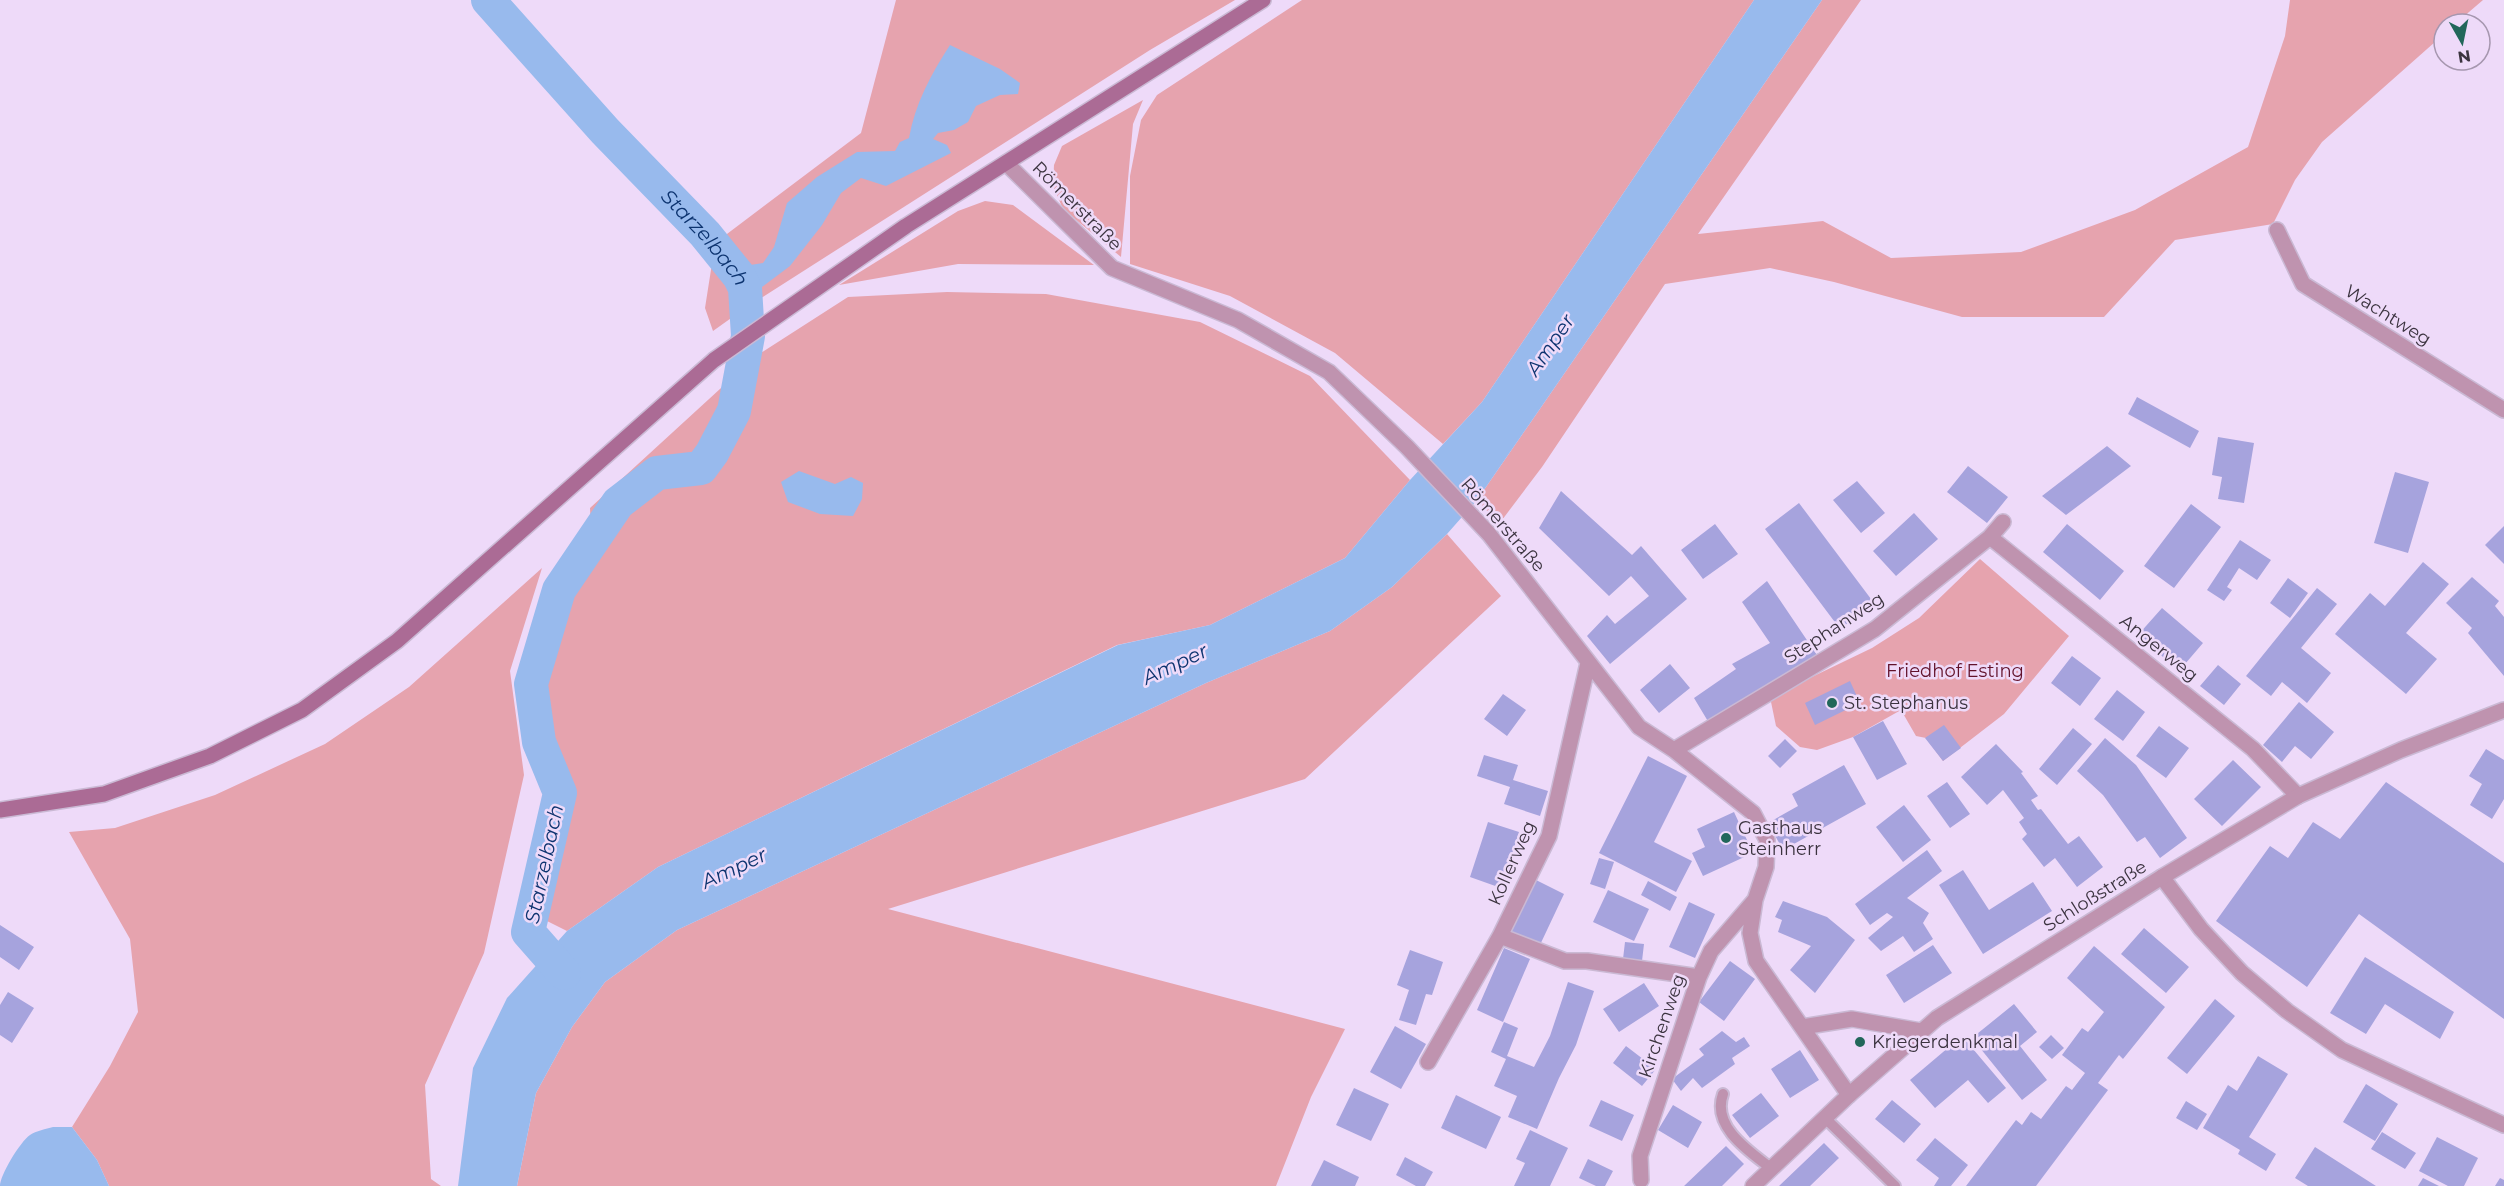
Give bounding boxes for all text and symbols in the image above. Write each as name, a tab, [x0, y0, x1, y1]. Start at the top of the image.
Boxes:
north arrow	[2432, 12, 2492, 72]
text: N	[2456, 46, 2472, 67]
street label: Römerstraße	[1028, 157, 1126, 255]
water label: Starzelbach	[656, 184, 754, 290]
street label: Wachtweg	[2341, 280, 2435, 350]
water label: Amper	[1520, 309, 1580, 381]
street label: Römerstraße	[1456, 473, 1550, 577]
street label: Stephanweg	[1780, 588, 1888, 668]
street label: Angerweg	[2115, 610, 2203, 686]
water label: Amper	[1138, 638, 1212, 690]
park label: Friedhof Esting	[1886, 660, 2024, 682]
place label: St. Stephanus	[1844, 692, 1968, 714]
marker: St. Stephanus	[1825, 696, 1839, 710]
water label: Starzelbach	[520, 802, 568, 926]
street label: Kollerweg	[1484, 817, 1540, 909]
place label: Gasthaus Steinherr	[1738, 817, 1823, 860]
marker: Gasthaus Steinherr	[1719, 831, 1733, 845]
water label: Amper	[697, 842, 771, 894]
street label: Schloßstraße	[2039, 855, 2151, 936]
street label: Kirchenweg	[1634, 971, 1690, 1081]
place label: Kriegerdenkmal	[1872, 1031, 2018, 1053]
marker: Kriegerdenkmal	[1853, 1035, 1867, 1049]

